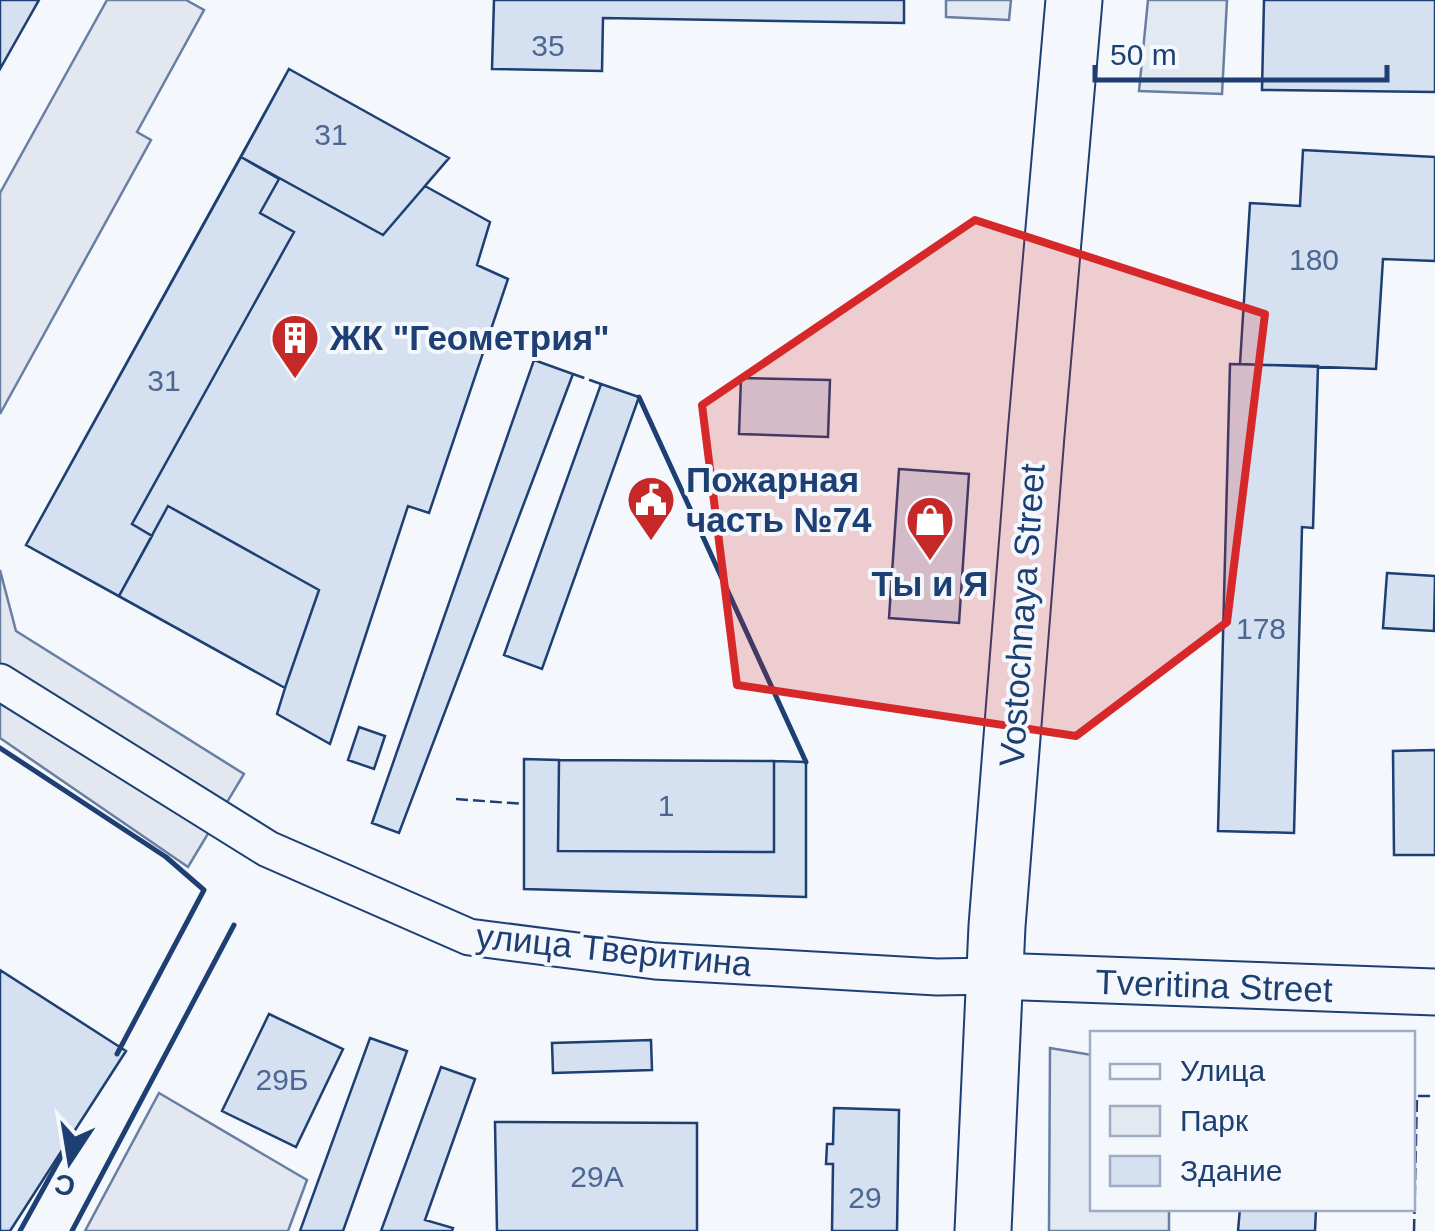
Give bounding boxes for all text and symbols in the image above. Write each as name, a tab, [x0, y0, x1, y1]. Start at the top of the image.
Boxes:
scale bar	[1095, 20, 1388, 82]
house number: 35	[531, 29, 565, 62]
text: 50 m	[1110, 38, 1177, 71]
house number: 31	[314, 118, 348, 151]
house number: 180	[1289, 243, 1339, 276]
building icon: ЖК "Геометрия"	[269, 312, 321, 380]
place label: ЖК "Геометрия"	[329, 318, 610, 357]
house number: 31	[147, 364, 181, 397]
place label: Пожарная часть №74	[686, 460, 872, 539]
street label: Vostochnaya Street	[991, 462, 1052, 768]
public building icon: Пожарная часть №74	[625, 474, 677, 542]
shop icon: Ты и Я	[904, 494, 956, 562]
place label: Ты и Я	[872, 564, 988, 603]
house number: 178	[1236, 612, 1286, 645]
house number: 1	[658, 789, 674, 822]
street label: улица Тверитина	[474, 916, 754, 983]
street label: Tveritina Street	[1095, 962, 1334, 1009]
legend	[1090, 1031, 1415, 1211]
text: Улица	[1180, 1054, 1265, 1087]
house number: 29Б	[255, 1063, 309, 1096]
text: Парк	[1180, 1104, 1249, 1137]
north arrow	[20, 1111, 120, 1211]
text: Здание	[1180, 1154, 1282, 1187]
house number: 29А	[570, 1160, 624, 1193]
text: С	[52, 1168, 78, 1202]
house number: 29	[848, 1181, 882, 1214]

